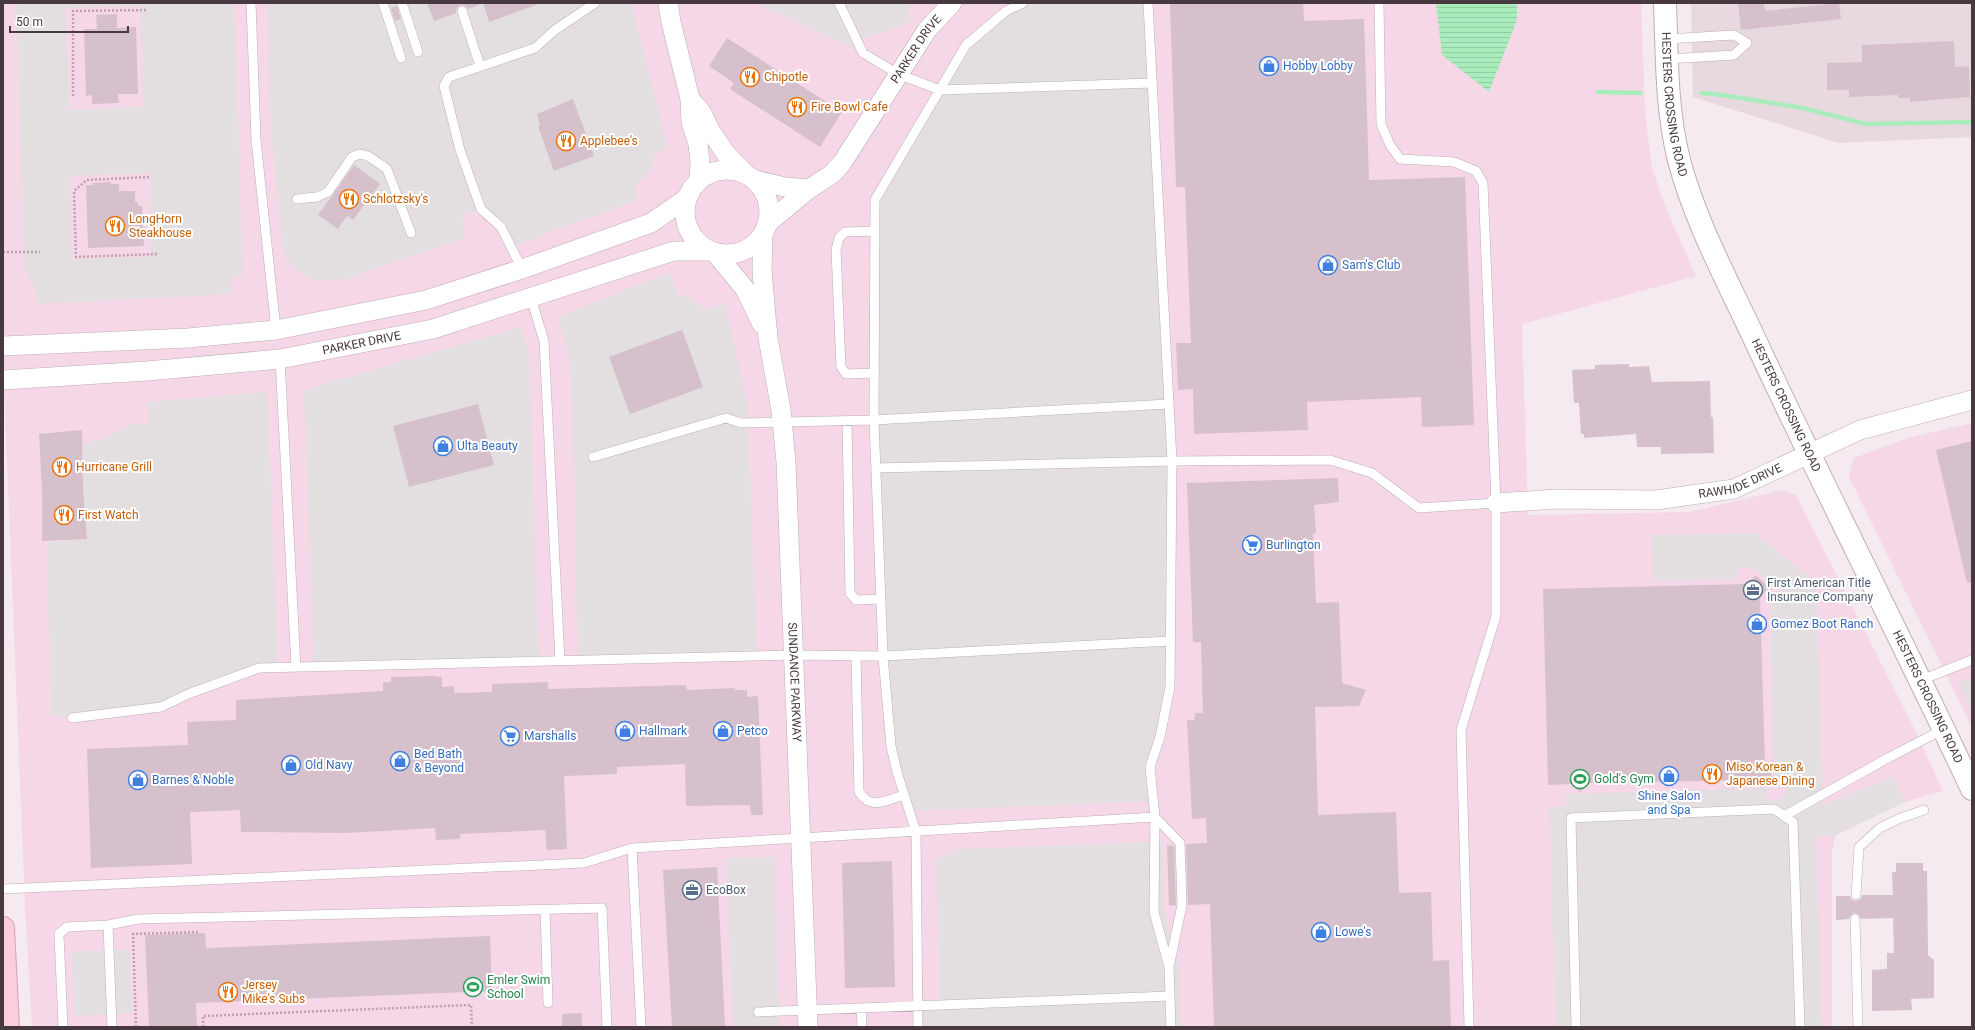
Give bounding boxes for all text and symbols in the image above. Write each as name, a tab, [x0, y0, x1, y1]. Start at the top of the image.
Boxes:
scale bar	[10, 8, 128, 34]
street label: PARKER DRIVE	[888, 12, 944, 86]
text: 50 m	[16, 15, 43, 29]
street label: HESTERS CROSSING ROAD	[1659, 32, 1690, 178]
shop icon: Hobby Lobby	[1258, 55, 1280, 77]
place label: Hobby Lobby	[1283, 59, 1353, 73]
restaurant icon: Chipotle	[739, 66, 761, 88]
place label: Chipotle	[764, 70, 808, 84]
restaurant icon: Fire Bowl Cafe	[786, 96, 808, 118]
place label: Fire Bowl Cafe	[811, 100, 888, 114]
restaurant icon: Applebee's	[555, 130, 577, 152]
place label: Applebee's	[580, 134, 638, 148]
restaurant icon: Schlotzsky's	[338, 188, 360, 210]
place label: Schlotzsky's	[363, 192, 429, 206]
place label: LongHorn Steakhouse	[129, 212, 192, 240]
restaurant icon: LongHorn Steakhouse	[104, 215, 126, 237]
shop icon: Sam's Club	[1317, 254, 1339, 276]
place label: Sam's Club	[1342, 258, 1401, 272]
street label: PARKER DRIVE	[321, 328, 402, 358]
street label: HESTERS CROSSING ROAD	[1749, 336, 1824, 474]
shop icon: Ulta Beauty	[432, 435, 454, 457]
place label: Ulta Beauty	[457, 439, 518, 453]
restaurant icon: Hurricane Grill	[51, 456, 73, 478]
place label: Hurricane Grill	[76, 460, 152, 474]
street label: RAWHIDE DRIVE	[1697, 460, 1784, 501]
restaurant icon: First Watch	[53, 504, 75, 526]
place label: First Watch	[78, 508, 139, 522]
supermarket icon: Burlington	[1241, 534, 1263, 556]
place label: Burlington	[1266, 538, 1321, 552]
place label: First American Title Insurance Company	[1767, 576, 1873, 604]
office icon: First American Title Insurance Company	[1742, 579, 1764, 601]
shop icon: Gomez Boot Ranch	[1746, 613, 1768, 635]
place label: Gomez Boot Ranch	[1771, 617, 1873, 631]
street label: SUNDANCE PARKWAY	[785, 622, 804, 743]
street label: HESTERS CROSSING ROAD	[1890, 628, 1966, 766]
shop icon: Hallmark	[614, 720, 636, 742]
shop icon: Petco	[712, 720, 734, 742]
place label: Hallmark	[639, 724, 688, 738]
place label: Petco	[737, 724, 768, 738]
supermarket icon: Marshalls	[499, 725, 521, 747]
place label: Marshalls	[524, 729, 576, 743]
place label: Bed Bath & Beyond	[414, 747, 464, 775]
shop icon: Bed Bath & Beyond	[389, 750, 411, 772]
shop icon: Old Navy	[280, 754, 302, 776]
place label: Old Navy	[305, 758, 353, 772]
place label: Miso Korean & Japanese Dining	[1726, 760, 1815, 788]
restaurant icon: Miso Korean & Japanese Dining	[1701, 763, 1723, 785]
shop icon: Shine Salon and Spa	[1658, 765, 1680, 787]
sports icon: Gold's Gym	[1569, 768, 1591, 790]
shop icon: Barnes & Noble	[127, 769, 149, 791]
place label: Gold's Gym	[1594, 772, 1654, 786]
place label: Barnes & Noble	[152, 773, 234, 787]
place label: Shine Salon and Spa	[1638, 789, 1700, 817]
office icon: EcoBox	[681, 879, 703, 901]
place label: EcoBox	[706, 883, 746, 897]
shop icon: Lowe's	[1310, 921, 1332, 943]
place label: Lowe's	[1335, 925, 1371, 939]
place label: Emler Swim School	[487, 973, 550, 1001]
sports icon: Emler Swim School	[462, 976, 484, 998]
place label: Jersey Mike's Subs	[242, 978, 305, 1006]
restaurant icon: Jersey Mike's Subs	[217, 981, 239, 1003]

